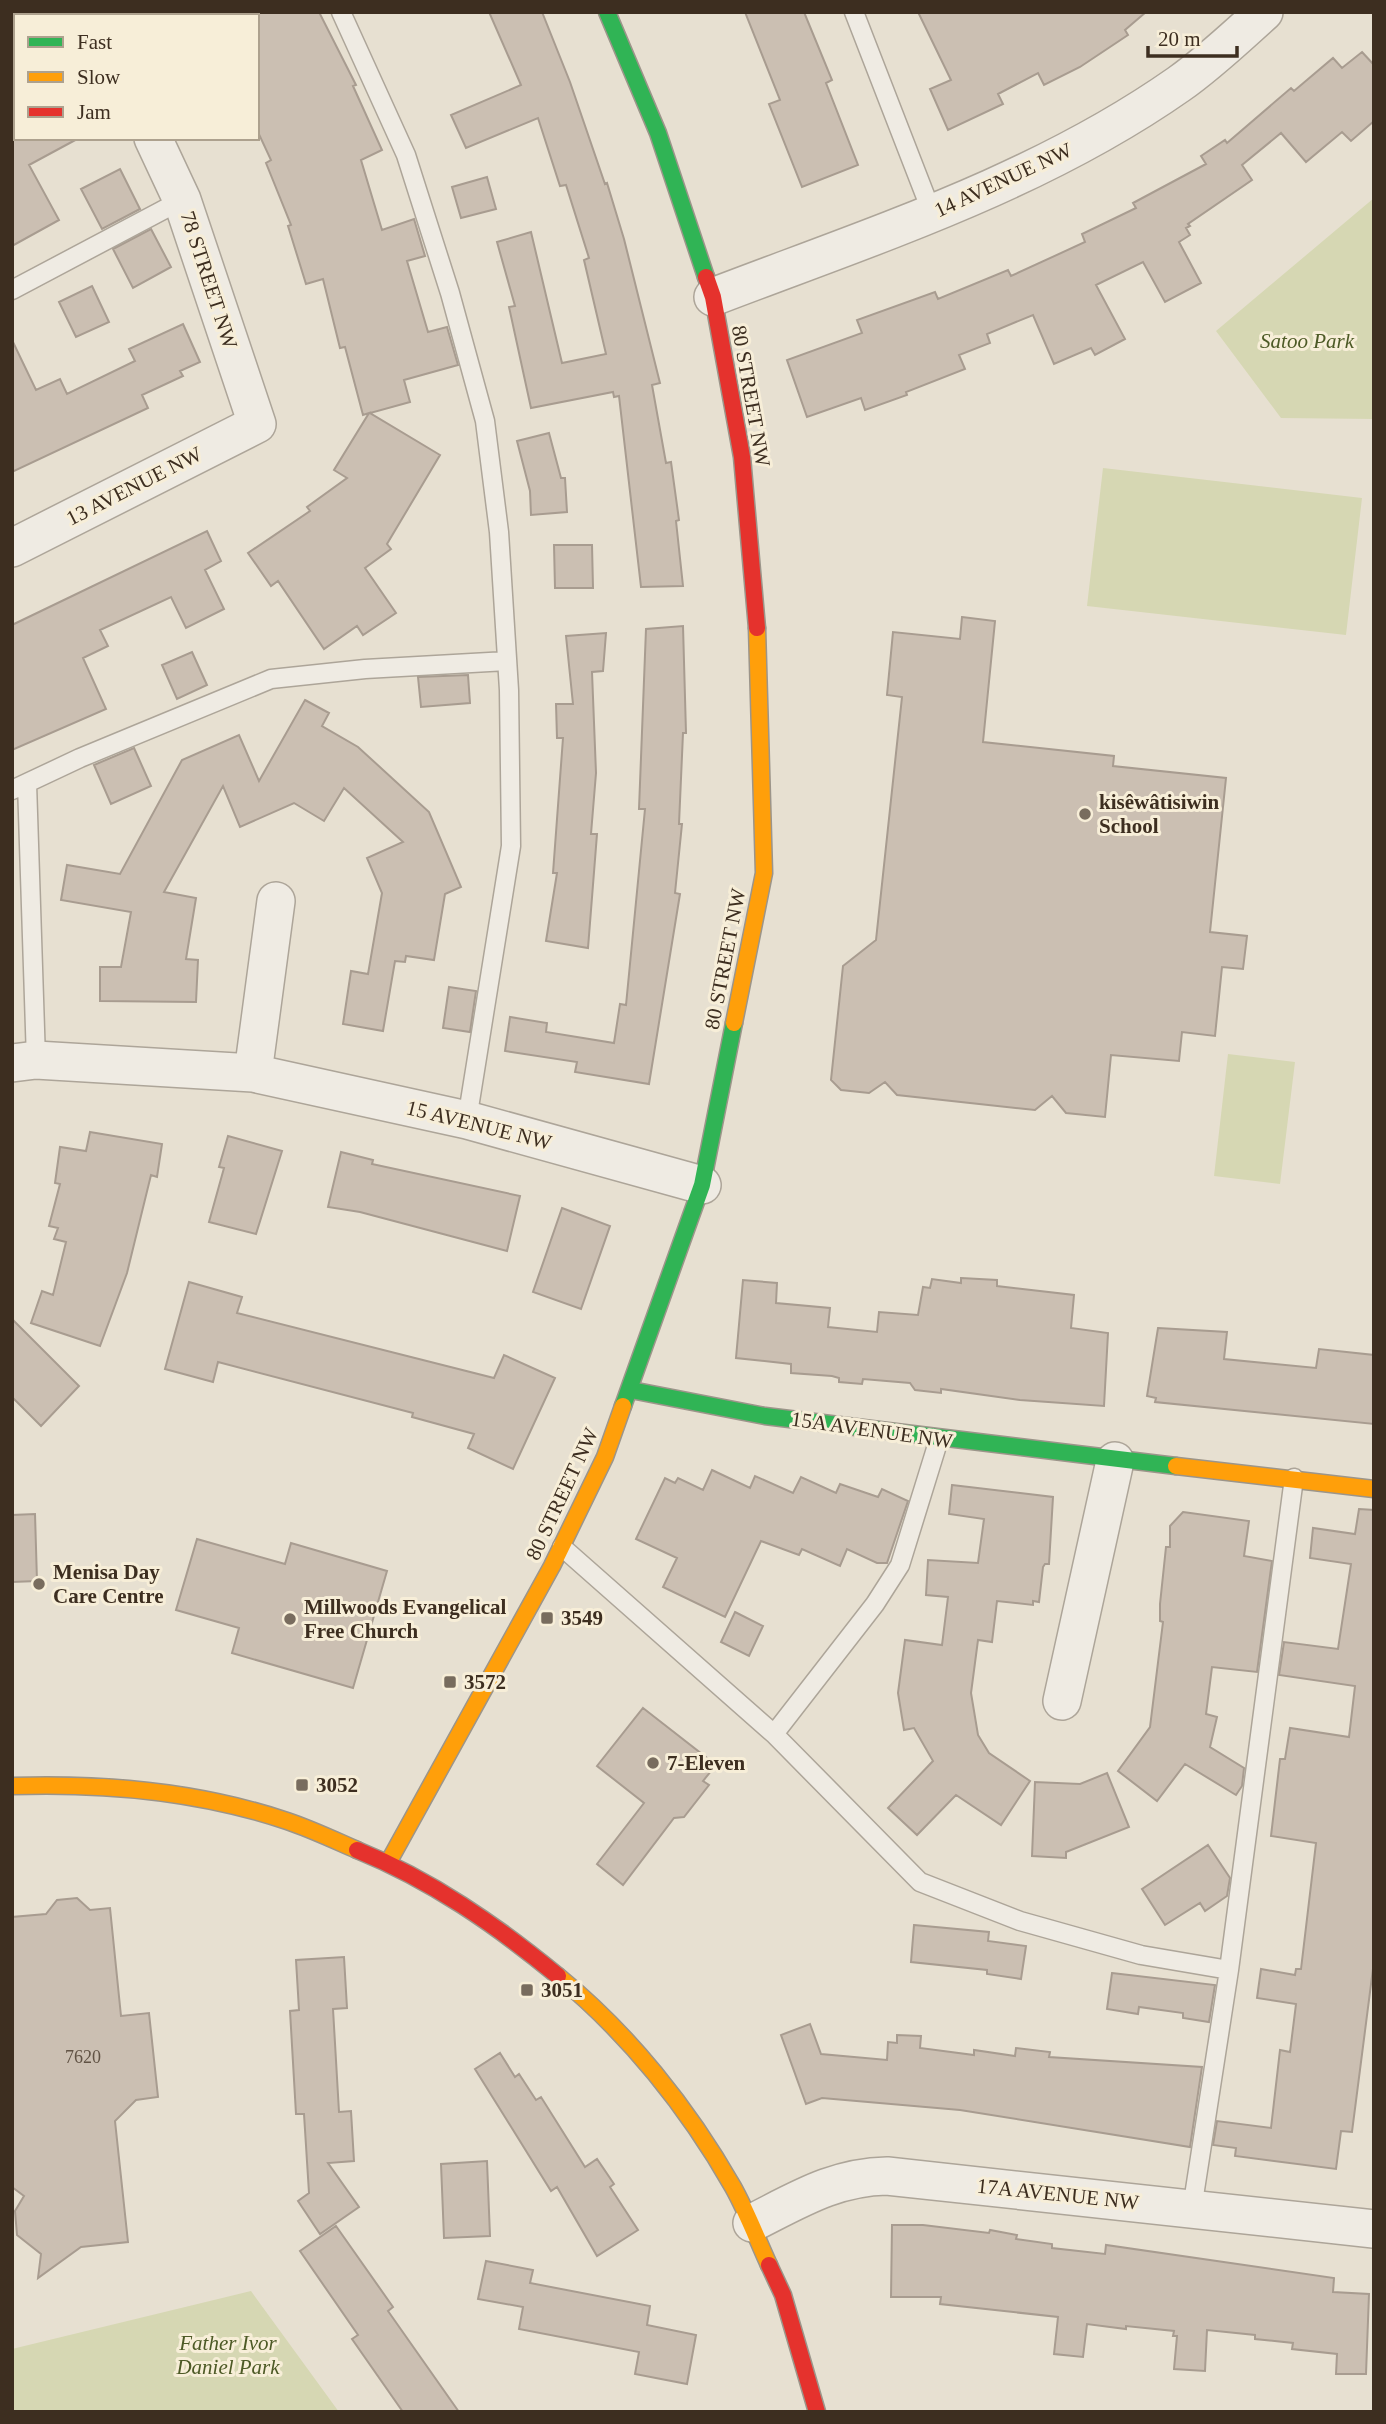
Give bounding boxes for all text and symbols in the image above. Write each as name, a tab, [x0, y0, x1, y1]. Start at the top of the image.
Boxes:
legend	[14, 14, 259, 140]
scale bar	[1148, 14, 1237, 58]
text: 20 m	[1158, 27, 1201, 51]
text: Fast	[77, 30, 112, 54]
text: Slow	[77, 65, 121, 89]
text: Jam	[77, 100, 111, 124]
street label: 14 AVENUE NW	[930, 138, 1076, 222]
street label: 78 STREET NW	[175, 208, 243, 352]
street label: 80 STREET NW	[727, 323, 775, 469]
park label: Satoo Park	[1260, 329, 1355, 353]
street label: 13 AVENUE NW	[62, 441, 206, 531]
place label: kisêwâtisiwin School	[1099, 790, 1220, 838]
marker: kisêwâtisiwin School	[1077, 806, 1093, 822]
street label: 80 STREET NW	[700, 886, 750, 1032]
street label: 15 AVENUE NW	[404, 1095, 554, 1155]
street label: 15A AVENUE NW	[790, 1407, 955, 1453]
street label: 80 STREET NW	[521, 1424, 603, 1564]
place label: Menisa Day Care Centre	[53, 1560, 164, 1608]
marker: Menisa Day Care Centre	[31, 1576, 47, 1592]
place label: Millwoods Evangelical Free Church	[304, 1595, 507, 1643]
place label: 3549	[561, 1606, 603, 1630]
marker: 3549	[539, 1610, 555, 1626]
marker: Millwoods Evangelical Free Church	[282, 1611, 298, 1627]
place label: 3572	[464, 1670, 506, 1694]
marker: 3572	[442, 1674, 458, 1690]
place label: 7-Eleven	[667, 1751, 745, 1775]
marker: 7-Eleven	[645, 1755, 661, 1771]
place label: 3052	[316, 1773, 358, 1797]
marker: 3052	[294, 1777, 310, 1793]
place label: 3051	[541, 1978, 583, 2002]
marker: 3051	[519, 1982, 535, 1998]
house number: 7620	[65, 2047, 101, 2067]
street label: 17A AVENUE NW	[976, 2174, 1140, 2214]
park label: Father Ivor Daniel Park	[175, 2331, 280, 2379]

